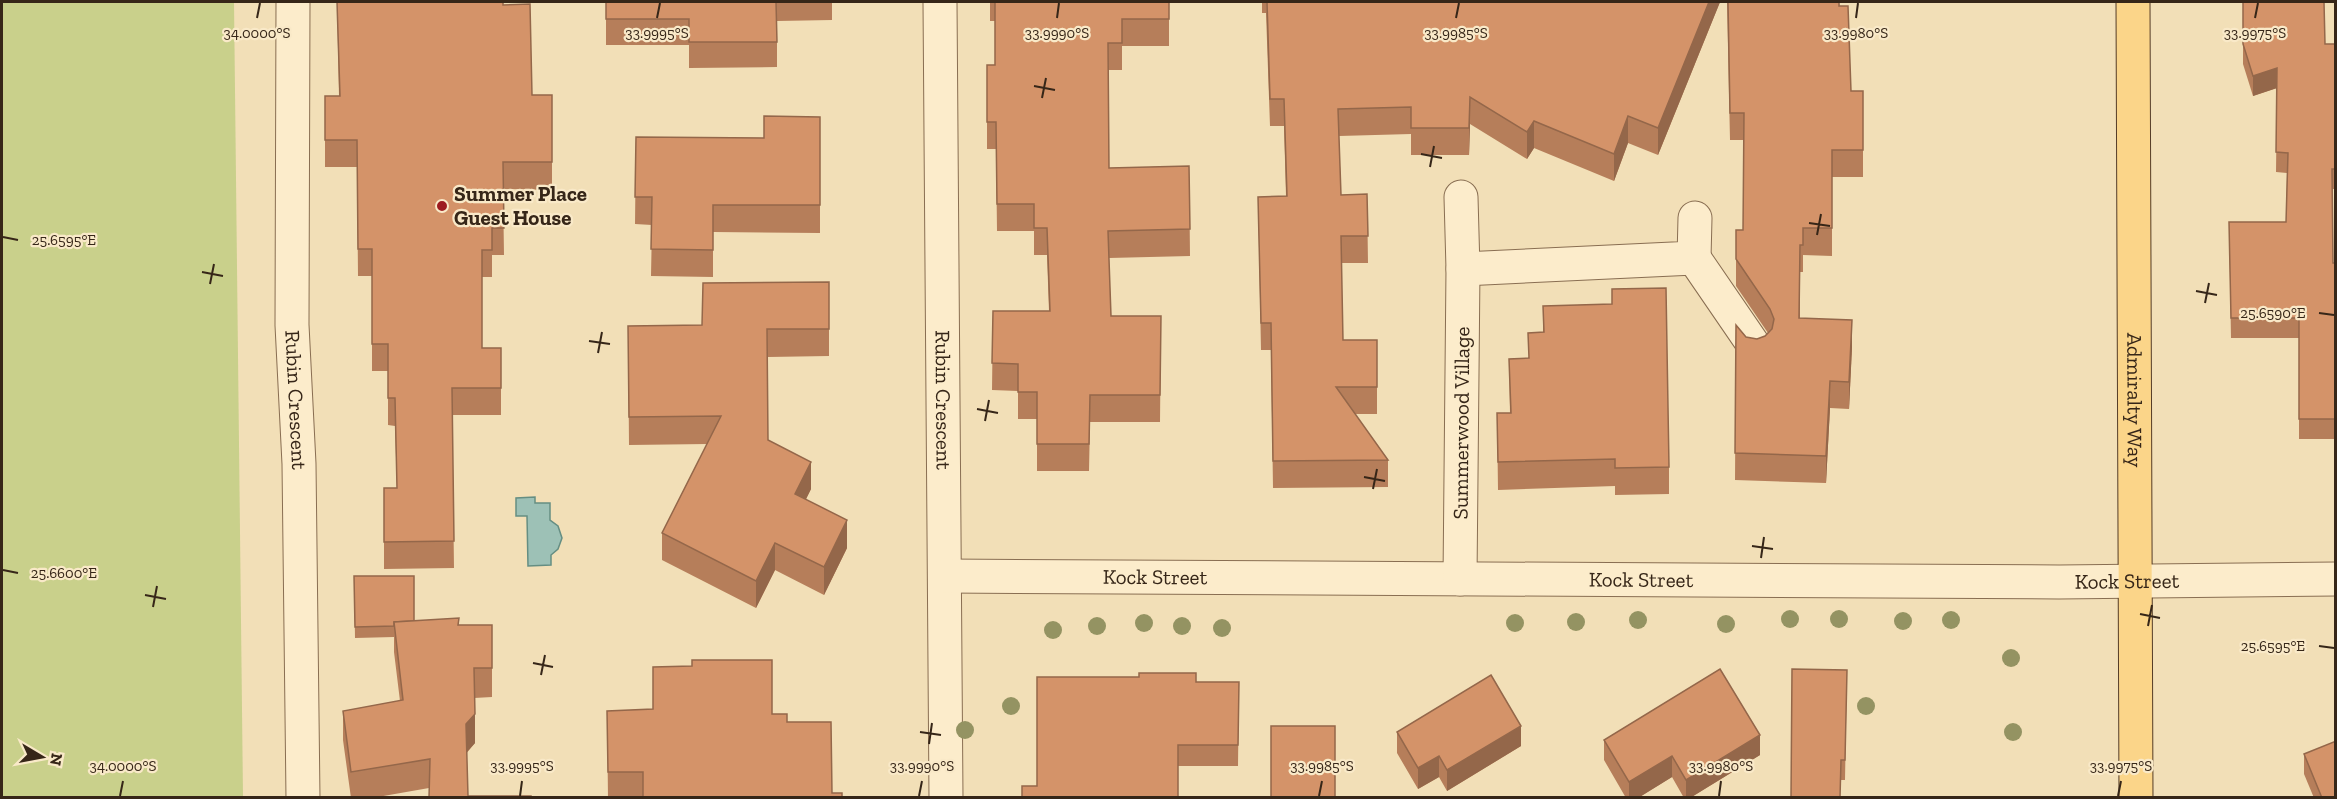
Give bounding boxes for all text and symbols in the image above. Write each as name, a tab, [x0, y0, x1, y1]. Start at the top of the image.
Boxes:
text: 34.0000°S	[224, 24, 290, 42]
text: 33.9995°S	[625, 24, 689, 42]
text: 33.9990°S	[1025, 24, 1089, 42]
text: 33.9985°S	[1424, 24, 1488, 42]
text: 33.9980°S	[1824, 24, 1888, 42]
text: 33.9975°S	[2224, 24, 2286, 42]
place label: Summer Place Guest House	[454, 181, 587, 230]
marker: Summer Place Guest House	[435, 199, 449, 213]
text: 25.6595°E	[32, 231, 96, 249]
text: 25.6590°E	[2240, 304, 2306, 322]
street label: Summerwood Village	[1448, 326, 1474, 520]
street label: Rubin Crescent	[280, 330, 312, 470]
street label: Rubin Crescent	[930, 330, 957, 470]
street label: Admiralty Way	[2122, 333, 2148, 468]
text: 25.6600°E	[31, 564, 97, 582]
street label: Kock Street	[1103, 564, 1208, 589]
street label: Kock Street	[1589, 566, 1694, 592]
street label: Kock Street	[2075, 568, 2180, 594]
text: 25.6595°E	[2241, 637, 2305, 655]
north arrow	[12, 727, 72, 787]
text: N	[46, 752, 67, 767]
text: 34.0000°S	[90, 757, 156, 775]
text: 33.9995°S	[490, 757, 554, 775]
text: 33.9990°S	[890, 757, 954, 775]
text: 33.9985°S	[1290, 757, 1354, 775]
text: 33.9980°S	[1689, 757, 1753, 775]
text: 33.9975°S	[2090, 757, 2152, 775]

